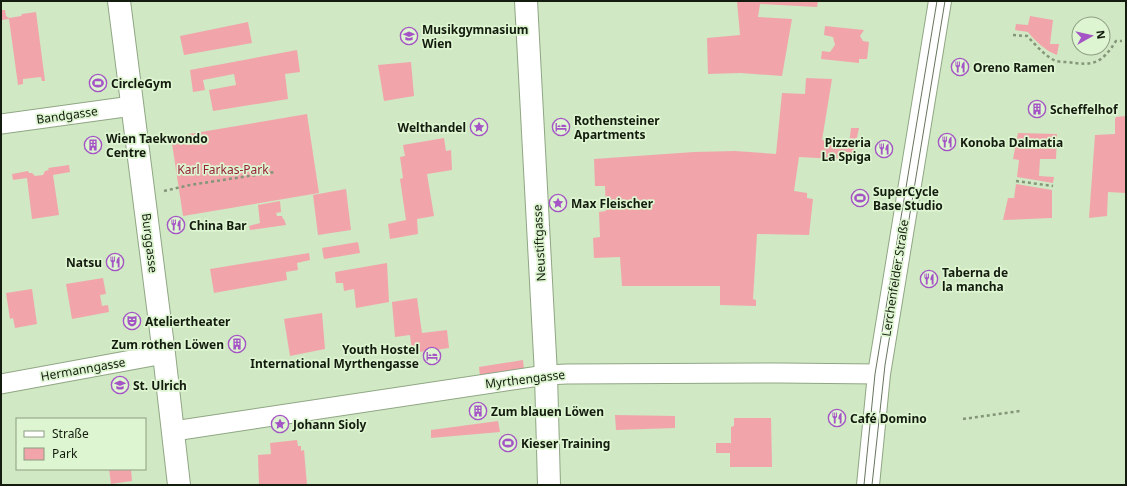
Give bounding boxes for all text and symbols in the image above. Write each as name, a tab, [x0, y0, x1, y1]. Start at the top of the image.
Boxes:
north arrow	[1071, 16, 1111, 56]
place label: Musikgymnasium Wien	[422, 21, 528, 52]
school or university icon: Musikgymnasium Wien	[399, 26, 419, 46]
text: N	[1093, 29, 1109, 40]
restaurant icon: Oreno Ramen	[950, 57, 970, 77]
place label: Oreno Ramen	[973, 59, 1055, 76]
sports icon: CircleGym	[88, 73, 108, 93]
place label: CircleGym	[111, 75, 172, 92]
building icon: Scheffelhof	[1027, 99, 1047, 119]
place label: Scheffelhof	[1050, 101, 1119, 118]
street label: Bandgasse	[35, 102, 99, 128]
place label: Rothensteiner Apartments	[574, 112, 660, 143]
place icon: Welthandel	[469, 117, 489, 137]
hotel icon: Rothensteiner Apartments	[551, 117, 571, 137]
place label: Welthandel	[398, 119, 466, 136]
place label: Wien Taekwondo Centre	[106, 130, 208, 161]
restaurant icon: Konoba Dalmatia	[937, 132, 957, 152]
place label: Pizzeria La Spiga	[821, 134, 871, 165]
place label: Konoba Dalmatia	[960, 134, 1063, 151]
building icon: Wien Taekwondo Centre	[83, 135, 103, 155]
restaurant icon: Pizzeria La Spiga	[874, 139, 894, 159]
park label: Karl Farkas-Park	[177, 161, 269, 178]
place label: SuperCycle Base Studio	[873, 183, 943, 214]
sports icon: SuperCycle Base Studio	[850, 188, 870, 208]
place icon: Max Fleischer	[548, 193, 568, 213]
place label: Max Fleischer	[571, 195, 654, 212]
street label: Neustiftgasse	[528, 204, 550, 282]
street label: Burggasse	[138, 212, 162, 274]
restaurant icon: China Bar	[166, 215, 186, 235]
place label: China Bar	[189, 217, 247, 234]
street label: Lerchenfelder Straße	[877, 218, 913, 338]
restaurant icon: Natsu	[105, 252, 125, 272]
place label: Natsu	[66, 254, 102, 271]
place label: Taberna de la mancha	[942, 264, 1008, 295]
restaurant icon: Taberna de la mancha	[919, 269, 939, 289]
theatre icon: Ateliertheater	[122, 311, 142, 331]
place label: Ateliertheater	[145, 313, 231, 330]
building icon: Zum rothen Löwen	[227, 334, 247, 354]
place label: Zum rothen Löwen	[112, 336, 224, 353]
place label: Youth Hostel International Myrthengasse	[250, 341, 419, 372]
hotel icon: Youth Hostel International Myrthengasse	[422, 346, 442, 366]
street label: Hermanngasse	[39, 353, 127, 385]
street label: Myrthengasse	[484, 366, 566, 392]
school or university icon: St. Ulrich	[110, 375, 130, 395]
place label: St. Ulrich	[133, 377, 187, 394]
building icon: Zum blauen Löwen	[468, 401, 488, 421]
place label: Zum blauen Löwen	[491, 403, 604, 420]
restaurant icon: Café Domino	[827, 408, 847, 428]
place label: Café Domino	[850, 410, 927, 427]
place icon: Johann Sioly	[270, 414, 290, 434]
place label: Johann Sioly	[292, 416, 366, 433]
legend	[16, 418, 146, 470]
text: Straße	[52, 425, 89, 442]
sports icon: Kieser Training	[498, 433, 518, 453]
place label: Kieser Training	[521, 435, 610, 452]
text: Park	[52, 445, 78, 462]

